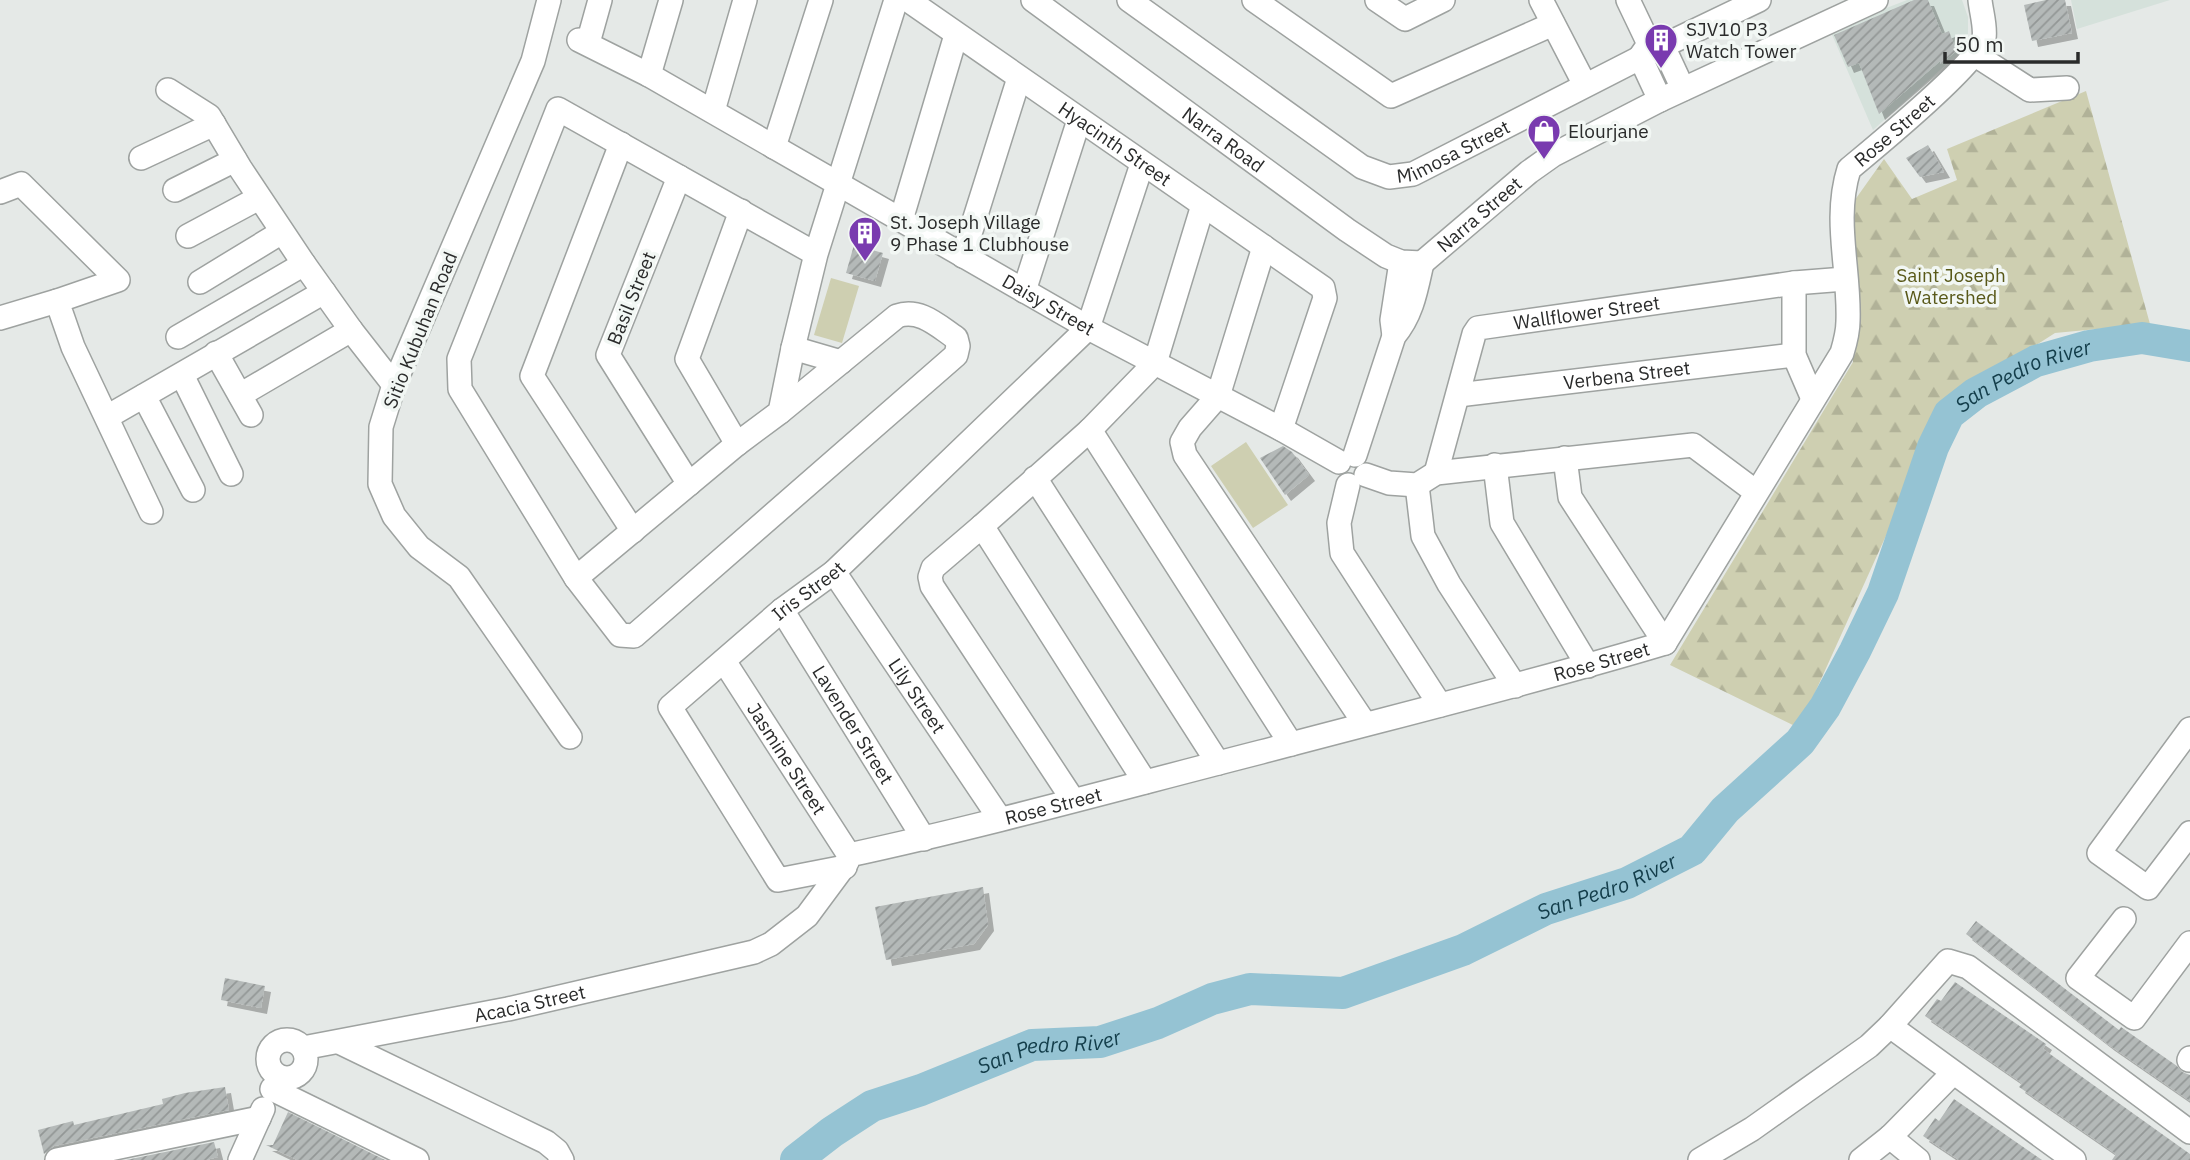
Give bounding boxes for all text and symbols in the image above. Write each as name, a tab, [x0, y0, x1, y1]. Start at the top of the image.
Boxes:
place label: SJV10 P3 Watch Tower	[1686, 17, 1796, 63]
building icon: SJV10 P3 Watch Tower	[1642, 21, 1680, 70]
scale bar	[1945, 21, 2078, 65]
text: 50 m	[1955, 30, 2004, 58]
street label: Rose Street	[1849, 89, 1940, 172]
street label: Hyacinth Street	[1054, 96, 1176, 191]
street label: Narra Road	[1178, 101, 1269, 177]
shop icon: Elourjane	[1525, 112, 1563, 161]
street label: Mimosa Street	[1395, 115, 1514, 188]
place label: Elourjane	[1568, 119, 1649, 143]
street label: Narra Street	[1432, 171, 1527, 257]
place label: St. Joseph Village 9 Phase 1 Clubhouse	[890, 210, 1069, 256]
building icon: St. Joseph Village 9 Phase 1 Clubhouse	[846, 214, 884, 263]
street label: Sitio Kubuhan Road	[378, 248, 462, 412]
street label: Basil Street	[601, 248, 661, 348]
park label: Saint Joseph Watershed	[1896, 263, 2006, 309]
street label: Daisy Street	[998, 269, 1099, 341]
street label: Wallflower Street	[1512, 290, 1661, 335]
water label: San Pedro River	[1949, 332, 2095, 418]
street label: Verbena Street	[1562, 355, 1692, 394]
street label: Iris Street	[767, 556, 850, 626]
street label: Rose Street	[1551, 636, 1652, 686]
street label: Lily Street	[883, 654, 951, 738]
street label: Lavender Street	[807, 661, 899, 788]
street label: Jasmine Street	[742, 698, 832, 819]
street label: Rose Street	[1002, 782, 1104, 830]
water label: San Pedro River	[1532, 846, 1682, 926]
street label: Acacia Street	[472, 980, 588, 1027]
water label: San Pedro River	[973, 1022, 1126, 1080]

